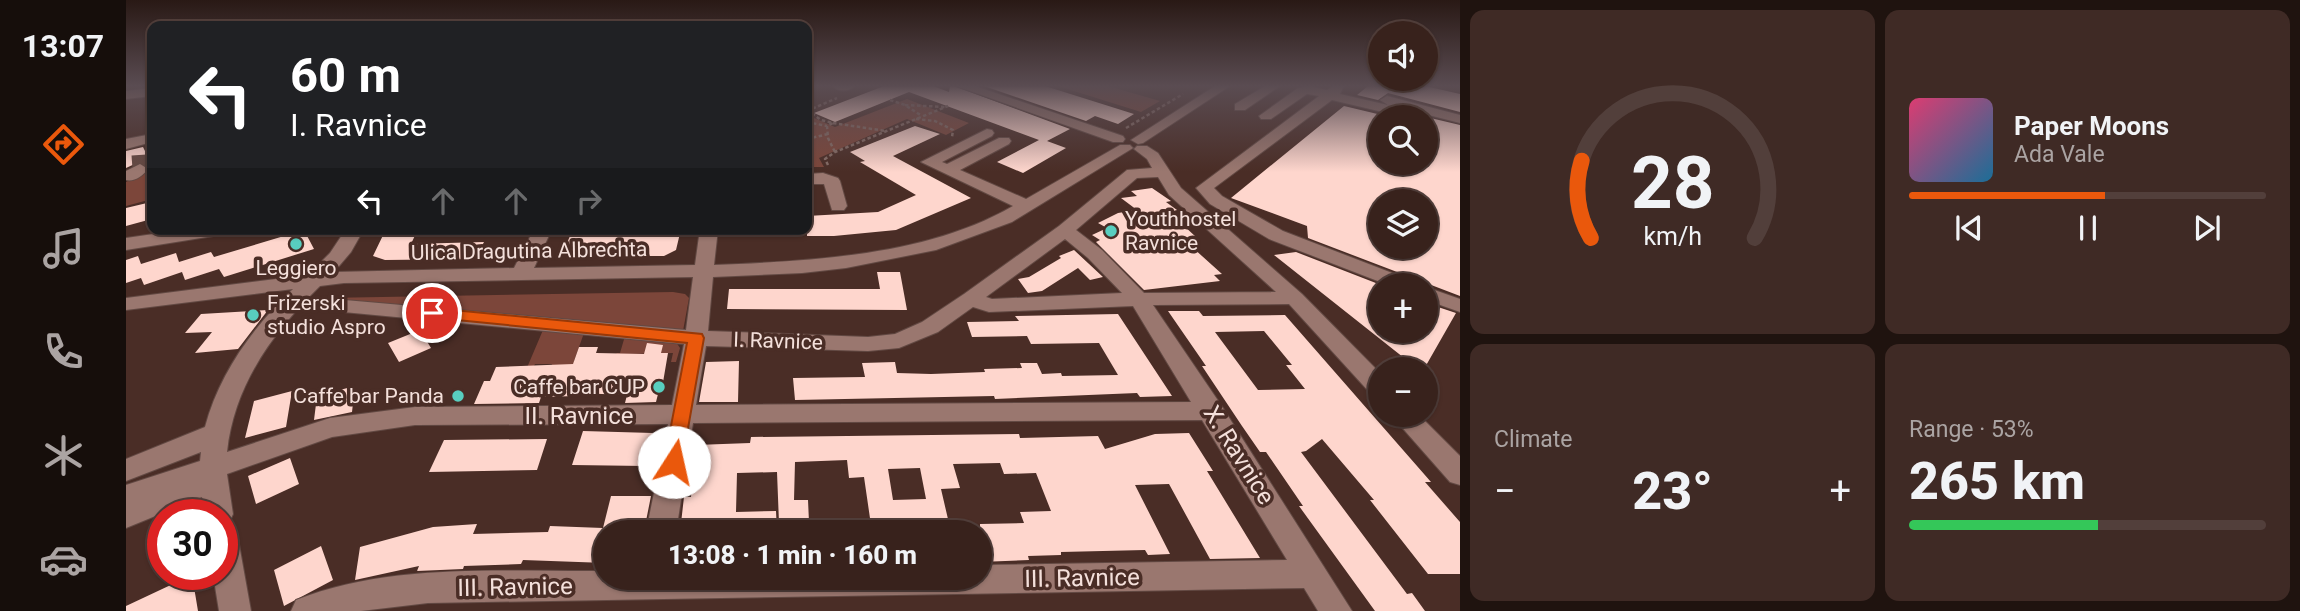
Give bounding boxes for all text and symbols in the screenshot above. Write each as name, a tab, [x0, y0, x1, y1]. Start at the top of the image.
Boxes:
map controls	[1368, 21, 1438, 427]
button: sound	[1368, 21, 1438, 91]
text: 13:07	[22, 27, 104, 65]
text: 60 m	[290, 47, 401, 104]
icon: left	[175, 49, 266, 140]
button: search	[1368, 105, 1438, 175]
text: I. Ravnice	[290, 106, 427, 144]
text: Paper Moons	[2014, 111, 2169, 141]
icon: directions	[39, 120, 88, 169]
text: 28	[1631, 141, 1714, 227]
text: Ada Vale	[2014, 141, 2105, 168]
icon: left	[351, 182, 389, 220]
icon: ahead	[424, 182, 462, 220]
icon: ahead	[497, 182, 535, 220]
icon: right	[570, 182, 608, 220]
button: layers	[1368, 189, 1438, 259]
place label: Youthhostel Ravnice	[1125, 207, 1236, 255]
icon: previous	[1950, 209, 1988, 247]
icon: pause	[2069, 209, 2107, 247]
icon: next	[2188, 209, 2226, 247]
text: km/h	[1643, 222, 1702, 251]
marker: Youthhostel Ravnice	[1103, 223, 1119, 239]
icon: music	[39, 224, 88, 273]
marker: Leggiero	[288, 236, 304, 252]
street label: Ulica Dragutina Albrechta	[411, 237, 647, 265]
place label: Leggiero	[255, 256, 337, 280]
button: +	[1368, 273, 1438, 343]
pin	[402, 283, 462, 343]
place label: Frizerski studio Aspro	[267, 291, 386, 339]
icon: arrive	[413, 294, 451, 332]
marker: Frizerski studio Aspro	[245, 307, 261, 323]
icon: phone	[39, 327, 88, 376]
street label: I. Ravnice	[733, 327, 823, 355]
button: −	[1368, 357, 1438, 427]
place label: Caffe bar CUP	[513, 375, 645, 399]
marker: Caffe bar CUP	[651, 379, 667, 395]
place label: Caffe bar Panda	[293, 384, 444, 408]
marker: Caffe bar Panda	[450, 388, 466, 404]
street label: X. Ravnice	[1198, 401, 1280, 509]
street label: II. Ravnice	[524, 402, 634, 430]
text: Range · 53%	[1909, 416, 2034, 443]
position arrow	[637, 425, 711, 499]
text: Climate	[1494, 426, 1573, 453]
icon: climate	[39, 431, 88, 480]
text: 265 km	[1909, 451, 2085, 512]
text: 23°	[1632, 461, 1713, 522]
text: −	[1494, 469, 1516, 513]
text: +	[1829, 469, 1851, 513]
speed limit sign: 30	[147, 499, 238, 590]
icon: car	[39, 535, 88, 584]
text: 13:08 · 1 min · 160 m	[668, 540, 917, 570]
street label: III. Ravnice	[1024, 563, 1140, 593]
street label: III. Ravnice	[457, 572, 573, 602]

